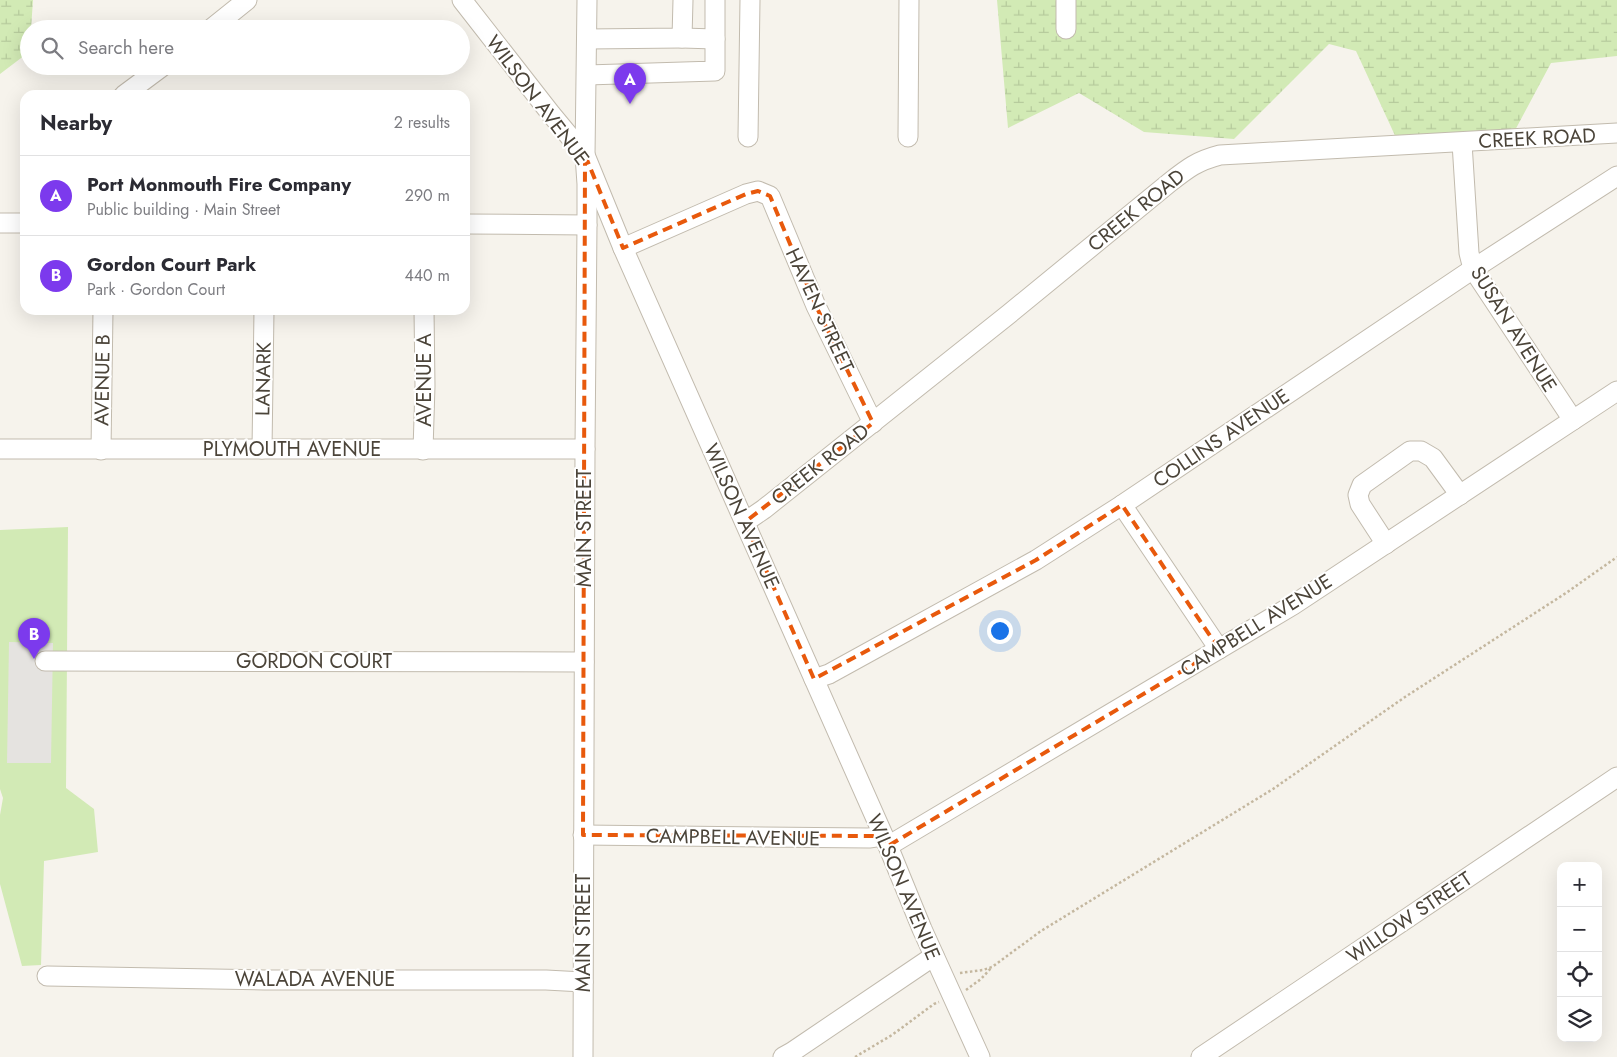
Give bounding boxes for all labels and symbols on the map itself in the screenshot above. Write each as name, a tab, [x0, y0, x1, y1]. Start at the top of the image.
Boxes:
street label: WILSON AVENUE	[479, 29, 596, 171]
pin: A	[614, 63, 646, 104]
street label: CREEK ROAD	[1478, 121, 1596, 156]
street label: CREEK ROAD	[1082, 162, 1191, 259]
street label: HAVEN STREET	[778, 243, 861, 378]
street label: SUSAN AVENUE	[1463, 261, 1564, 398]
street label: AVENUE A	[410, 332, 439, 427]
street label: AVENUE B	[87, 334, 118, 426]
street label: LANARK	[248, 341, 279, 416]
street label: COLLINS AVENUE	[1147, 382, 1295, 495]
street label: CREEK ROAD	[765, 417, 875, 512]
street label: PLYMOUTH AVENUE	[203, 435, 381, 464]
street label: WILSON AVENUE	[696, 439, 787, 594]
street label: MAIN STREET	[570, 468, 599, 587]
street label: CAMPBELL AVENUE	[1175, 567, 1338, 684]
pin: B	[18, 618, 50, 659]
your location	[987, 618, 1013, 644]
street label: GORDON COURT	[236, 647, 393, 676]
street label: WILSON AVENUE	[860, 810, 947, 965]
street label: CAMPBELL AVENUE	[646, 821, 820, 854]
street label: WILLOW STREET	[1341, 864, 1478, 970]
street label: MAIN STREET	[569, 873, 598, 992]
street label: WALADA AVENUE	[235, 965, 395, 994]

